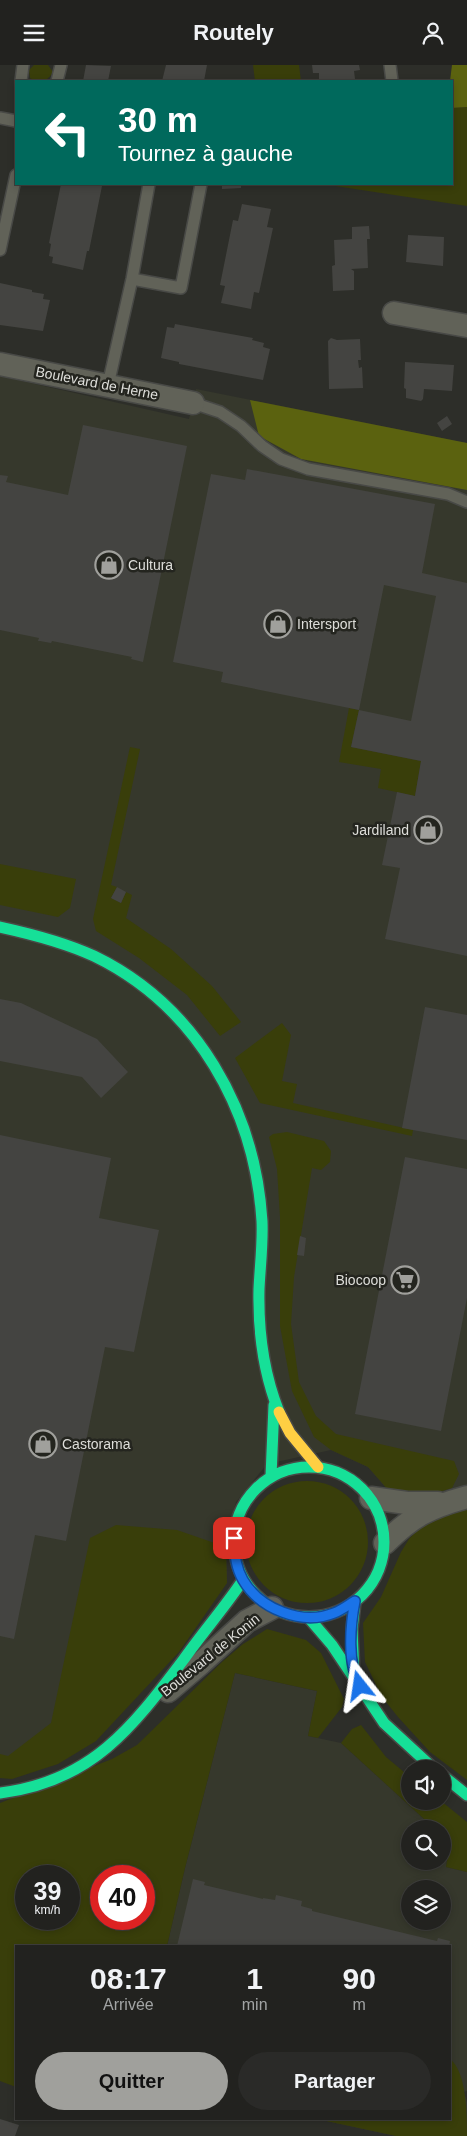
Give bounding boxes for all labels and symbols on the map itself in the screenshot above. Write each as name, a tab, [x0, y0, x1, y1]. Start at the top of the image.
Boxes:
street label: Boulevard de Herne	[34, 363, 160, 403]
shop icon: Cultura	[94, 550, 124, 580]
place label: Cultura	[128, 557, 173, 573]
shop icon: Intersport	[263, 609, 293, 639]
place label: Intersport	[297, 616, 356, 632]
shop icon: Jardiland	[413, 815, 443, 845]
place label: Jardiland	[352, 822, 409, 838]
supermarket icon: Biocoop	[390, 1265, 420, 1295]
place label: Biocoop	[335, 1272, 386, 1288]
shop icon: Castorama	[28, 1429, 58, 1459]
place label: Castorama	[62, 1436, 131, 1452]
pin	[213, 1517, 255, 1559]
street label: Boulevard de Konin	[157, 1610, 263, 1700]
position arrow	[333, 1659, 385, 1711]
speed limit sign: 40	[90, 1865, 155, 1930]

